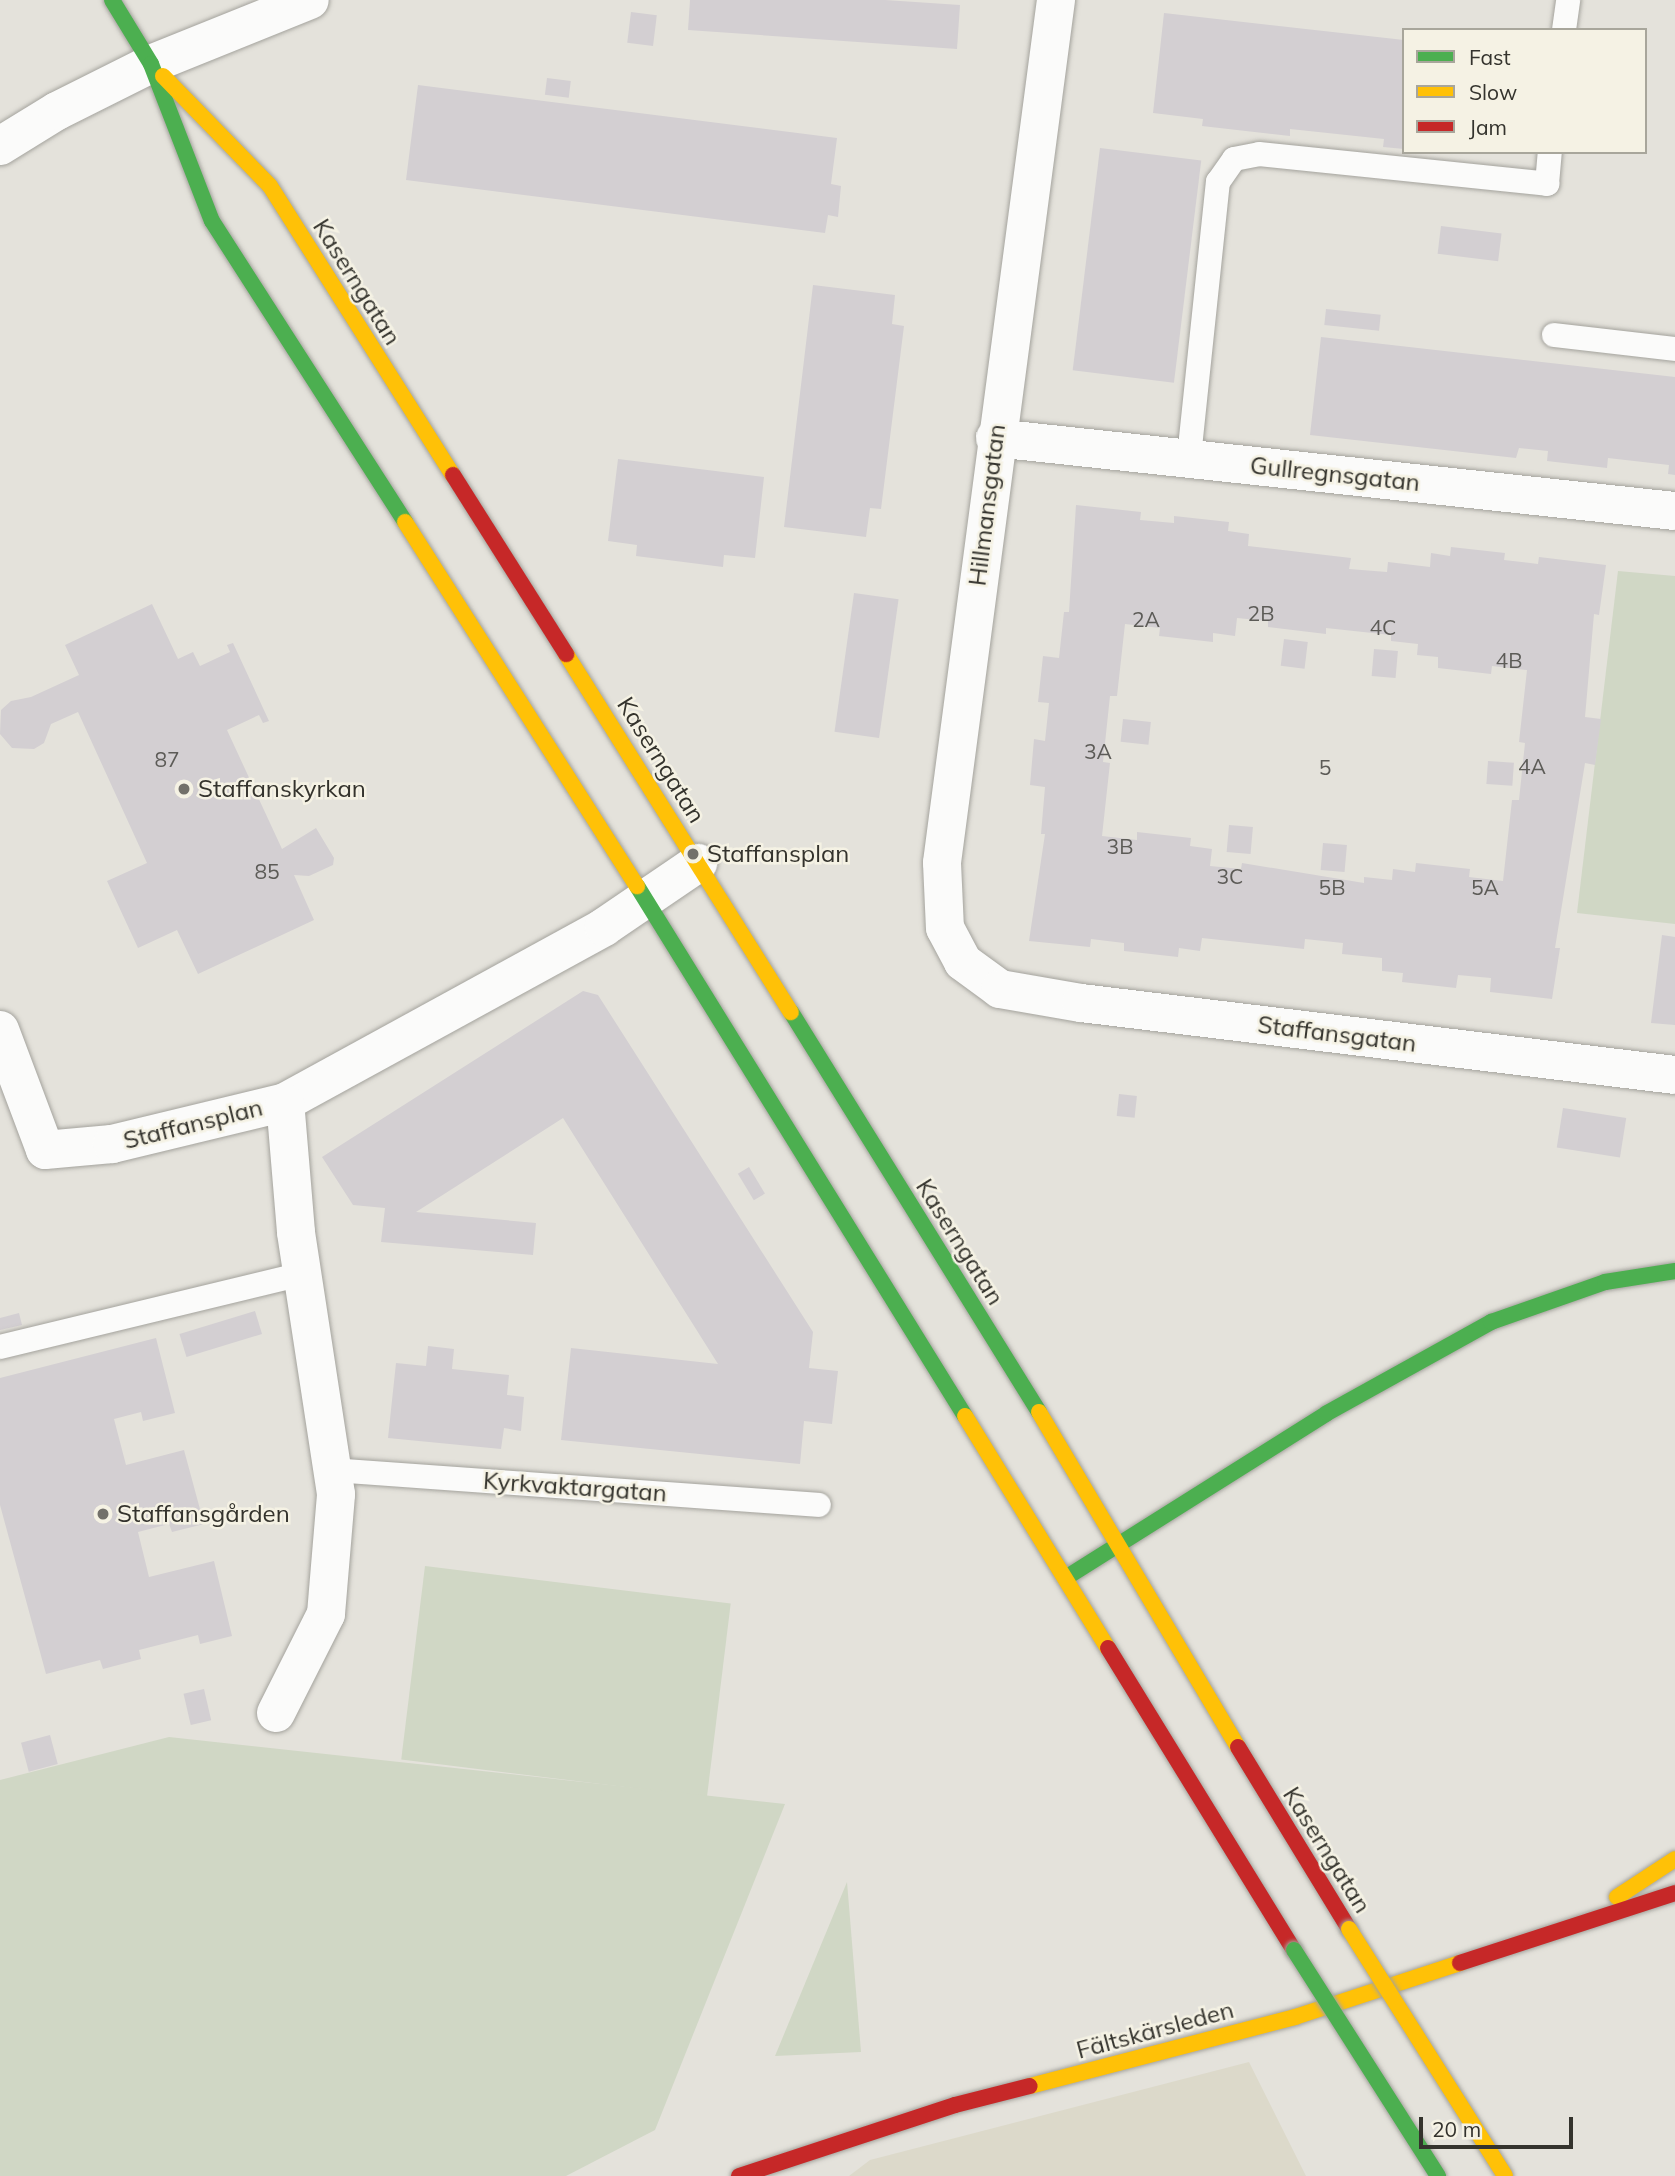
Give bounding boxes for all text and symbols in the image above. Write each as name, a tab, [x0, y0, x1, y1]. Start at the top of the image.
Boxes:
legend	[1402, 28, 1647, 154]
text: Fast	[1469, 44, 1511, 70]
text: Slow	[1469, 79, 1517, 105]
text: Jam	[1469, 114, 1507, 140]
street label: Kaserngatan	[307, 214, 407, 350]
street label: Hillmansgatan	[963, 423, 1011, 587]
street label: Gullregnsgatan	[1249, 451, 1421, 497]
house number: 2B	[1248, 600, 1274, 626]
house number: 2A	[1132, 606, 1160, 632]
house number: 4C	[1370, 614, 1396, 640]
house number: 4B	[1496, 647, 1522, 673]
street label: Kaserngatan	[611, 692, 711, 828]
house number: 3A	[1084, 738, 1112, 764]
house number: 87	[154, 746, 180, 772]
house number: 4A	[1518, 753, 1546, 779]
house number: 5	[1319, 754, 1331, 780]
place label: Staffanskyrkan	[198, 775, 366, 803]
marker: Staffanskyrkan	[176, 781, 192, 797]
house number: 3B	[1107, 833, 1133, 859]
place label: Staffansplan	[707, 840, 849, 868]
marker: Staffansplan	[685, 846, 701, 862]
house number: 85	[254, 858, 280, 884]
house number: 3C	[1217, 863, 1243, 889]
house number: 5B	[1319, 874, 1345, 900]
house number: 5A	[1471, 874, 1499, 900]
street label: Staffansgatan	[1256, 1010, 1418, 1058]
street label: Staffansplan	[120, 1093, 266, 1155]
street label: Kaserngatan	[910, 1174, 1010, 1310]
street label: Kyrkvaktargatan	[482, 1466, 668, 1508]
place label: Staffansgården	[117, 1500, 290, 1528]
marker: Staffansgården	[95, 1506, 111, 1522]
street label: Kaserngatan	[1277, 1782, 1377, 1918]
street label: Fältskärsleden	[1073, 1995, 1237, 2065]
scale bar	[1423, 2102, 1577, 2146]
text: 20 m	[1432, 2116, 1481, 2142]

